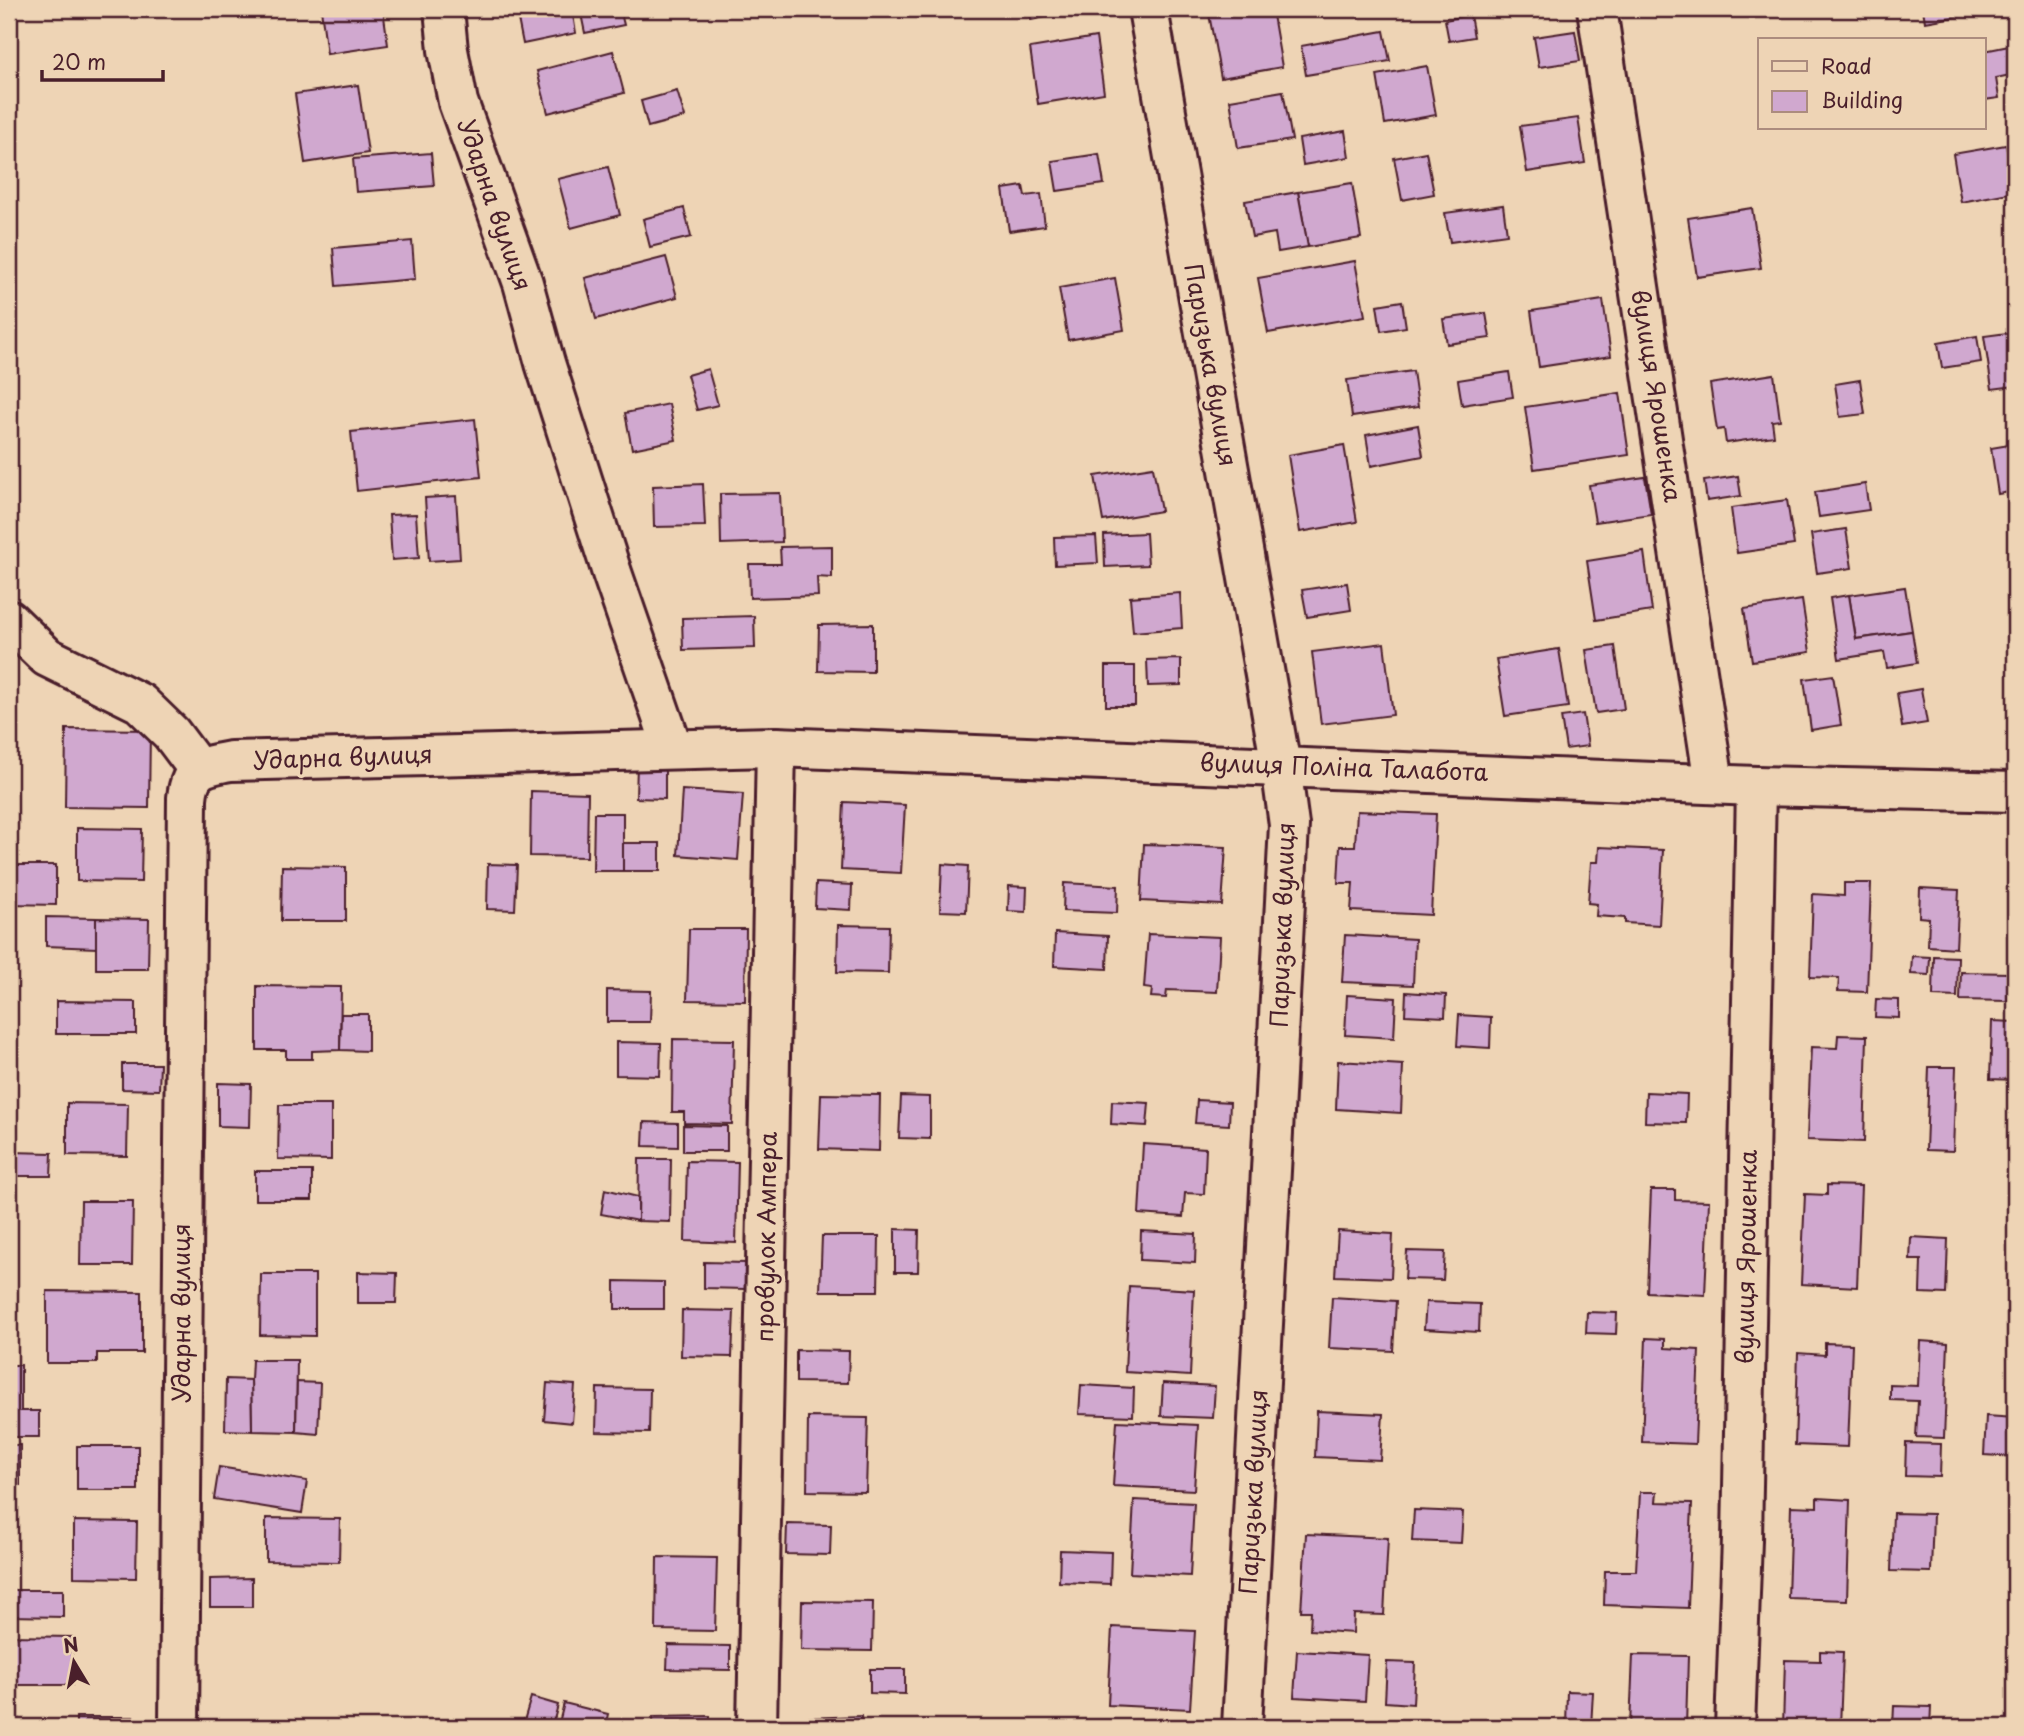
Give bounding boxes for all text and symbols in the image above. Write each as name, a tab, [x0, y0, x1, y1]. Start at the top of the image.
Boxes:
scale bar	[42, 38, 163, 82]
legend	[1758, 38, 1986, 130]
text: 20 m	[52, 45, 106, 77]
text: Road	[1821, 49, 1872, 81]
text: Building	[1821, 83, 1903, 115]
street label: Ударна вулиця	[450, 114, 542, 295]
street label: Паризька вулиця	[1176, 260, 1248, 469]
street label: вулиця Ярошенка	[1623, 287, 1693, 504]
street label: Ударна вулиця	[253, 735, 433, 777]
street label: вулиця Поліна Талабота	[1199, 743, 1489, 789]
street label: Паризька вулиця	[1259, 822, 1303, 1028]
street label: провулок Ампера	[745, 1131, 785, 1343]
street label: вулиця Ярошенка	[1725, 1149, 1765, 1364]
street label: Ударна вулиця	[162, 1223, 198, 1403]
street label: Паризька вулиця	[1229, 1388, 1275, 1595]
north arrow	[38, 1628, 108, 1698]
text: N	[61, 1629, 81, 1659]

